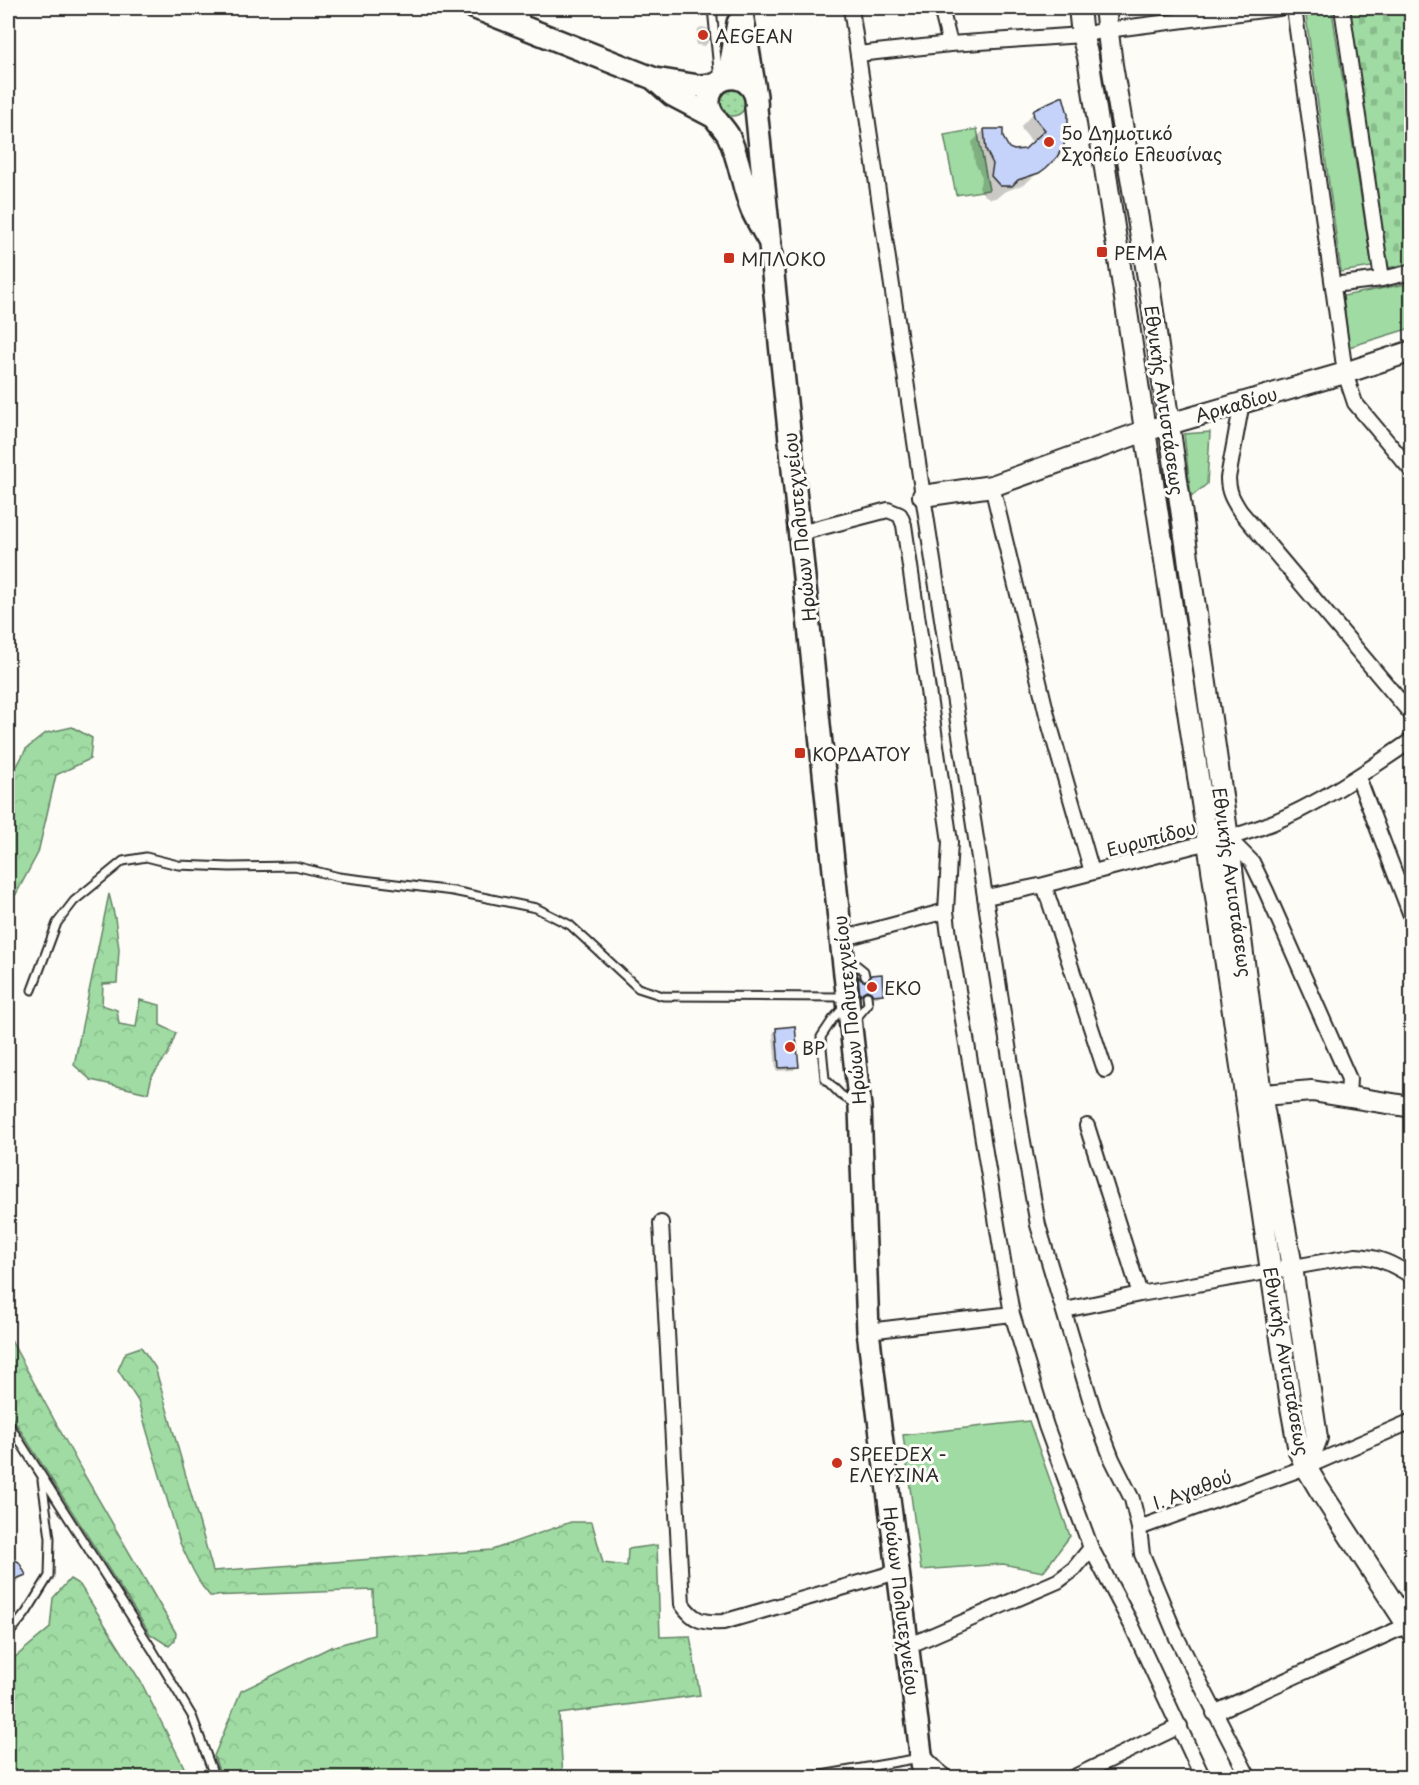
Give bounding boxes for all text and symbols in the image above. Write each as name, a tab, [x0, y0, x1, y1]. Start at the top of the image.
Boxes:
place label: AEGEAN	[715, 22, 793, 49]
marker: AEGEAN	[696, 28, 710, 42]
place label: 5ο Δημοτικό Σχολείο Ελευσίνας	[1061, 119, 1222, 167]
marker: 5ο Δημοτικό Σχολείο Ελευσίνας	[1042, 135, 1056, 149]
place label: ΡΕΜΑ	[1114, 239, 1167, 266]
place label: ΜΠΛΟΚΟ	[741, 245, 826, 272]
marker: ΡΕΜΑ	[1095, 245, 1109, 259]
marker: ΜΠΛΟΚΟ	[722, 251, 736, 265]
street label: Εθνικής Αντιστάσεως	[1138, 303, 1192, 497]
street label: Αρκαδίου	[1192, 379, 1280, 429]
street label: Ηρώων Πολυτεχνείου	[776, 431, 822, 623]
place label: ΚΟΡΔΑΤΟΥ	[812, 740, 911, 767]
marker: ΚΟΡΔΑΤΟΥ	[793, 746, 807, 760]
street label: Εθνικής Αντιστάσεως	[1206, 785, 1260, 979]
street label: Ευρυπίδου	[1103, 813, 1199, 863]
street label: Ηρώων Πολυτεχνείου	[826, 914, 872, 1106]
place label: EKO	[884, 974, 921, 1001]
marker: EKO	[865, 980, 879, 994]
place label: BP	[802, 1034, 825, 1061]
marker: BP	[783, 1040, 797, 1054]
street label: Εθνικής Αντιστάσεως	[1257, 1264, 1317, 1458]
place label: SPEEDEX - ΕΛΕΥΣΙΝΑ	[849, 1440, 947, 1488]
marker: SPEEDEX - ΕΛΕΥΣΙΝΑ	[830, 1456, 844, 1470]
street label: Ι. Αγαθού	[1149, 1462, 1235, 1516]
street label: Ηρώων Πολυτεχνείου	[877, 1505, 927, 1697]

